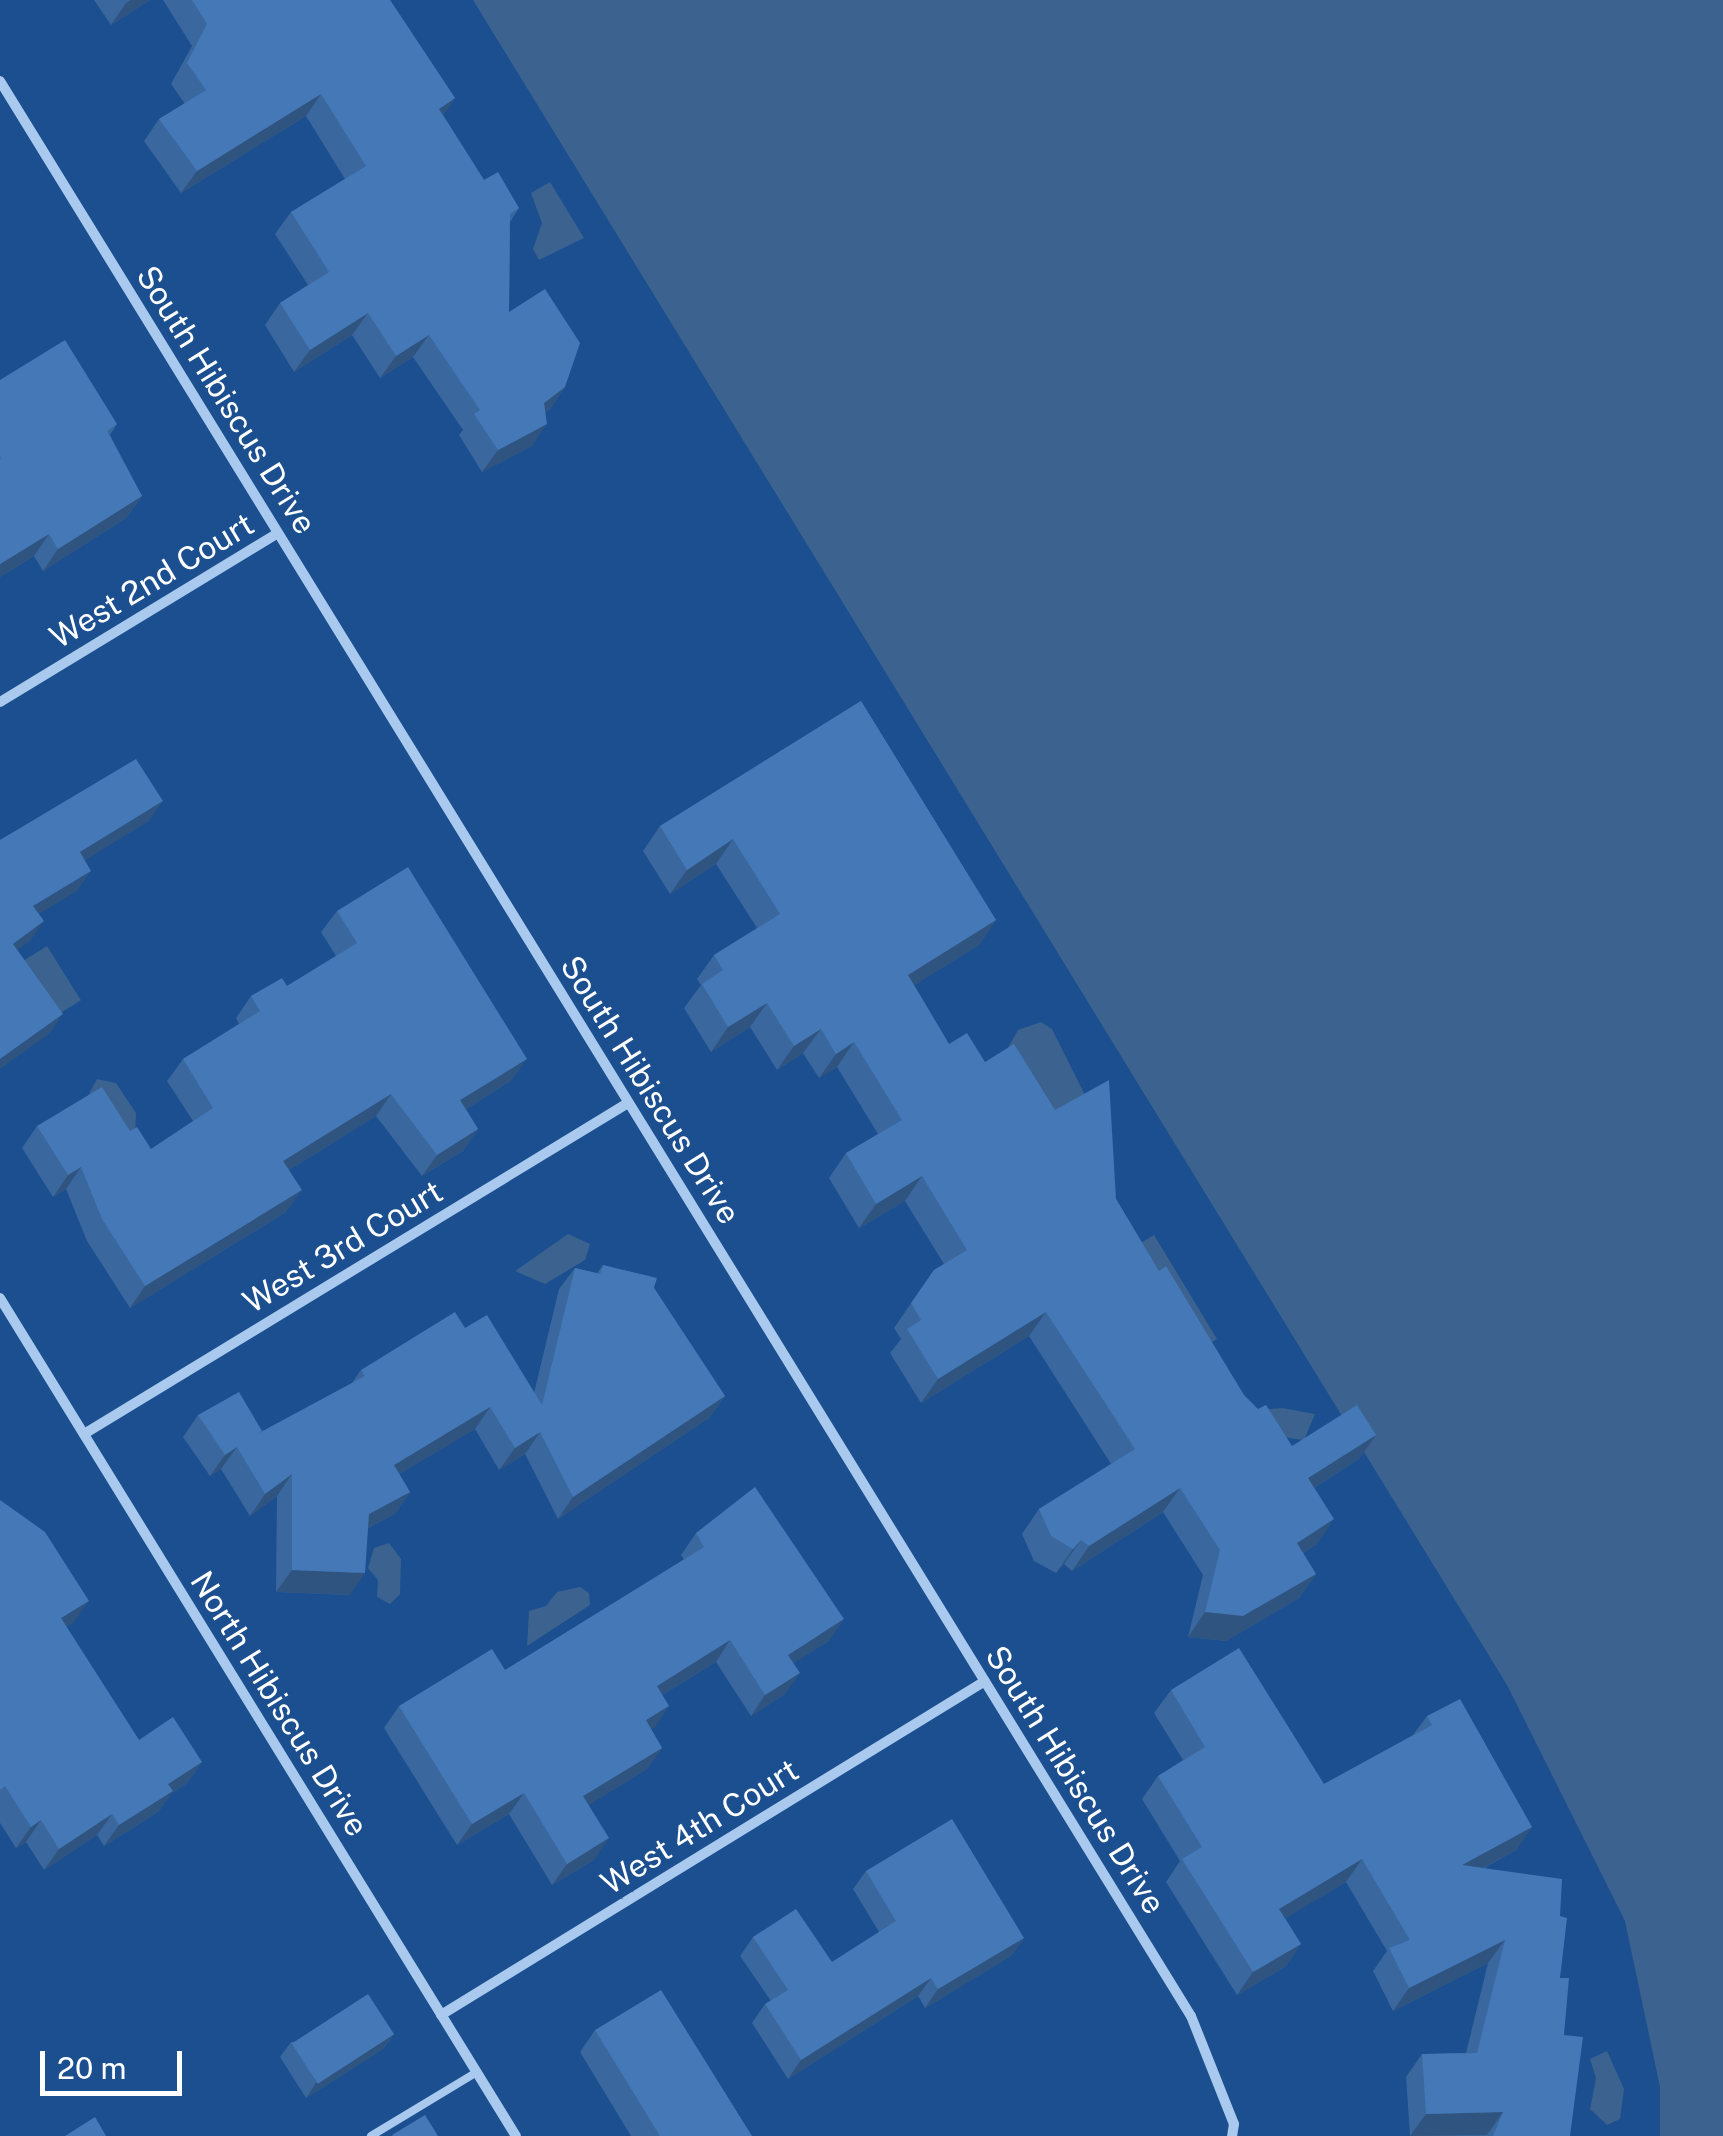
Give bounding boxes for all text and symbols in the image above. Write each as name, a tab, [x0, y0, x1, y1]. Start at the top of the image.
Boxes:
street label: South Hibiscus Drive	[128, 259, 324, 541]
street label: West 2nd Court	[43, 505, 261, 657]
street label: South Hibiscus Drive	[552, 949, 748, 1231]
street label: West 3rd Court	[236, 1172, 450, 1322]
street label: North Hibiscus Drive	[182, 1564, 376, 1844]
street label: South Hibiscus Drive	[977, 1639, 1173, 1921]
street label: West 4th Court	[594, 1751, 806, 1903]
scale bar	[45, 2031, 188, 2093]
text: 20 m	[57, 2050, 126, 2086]

